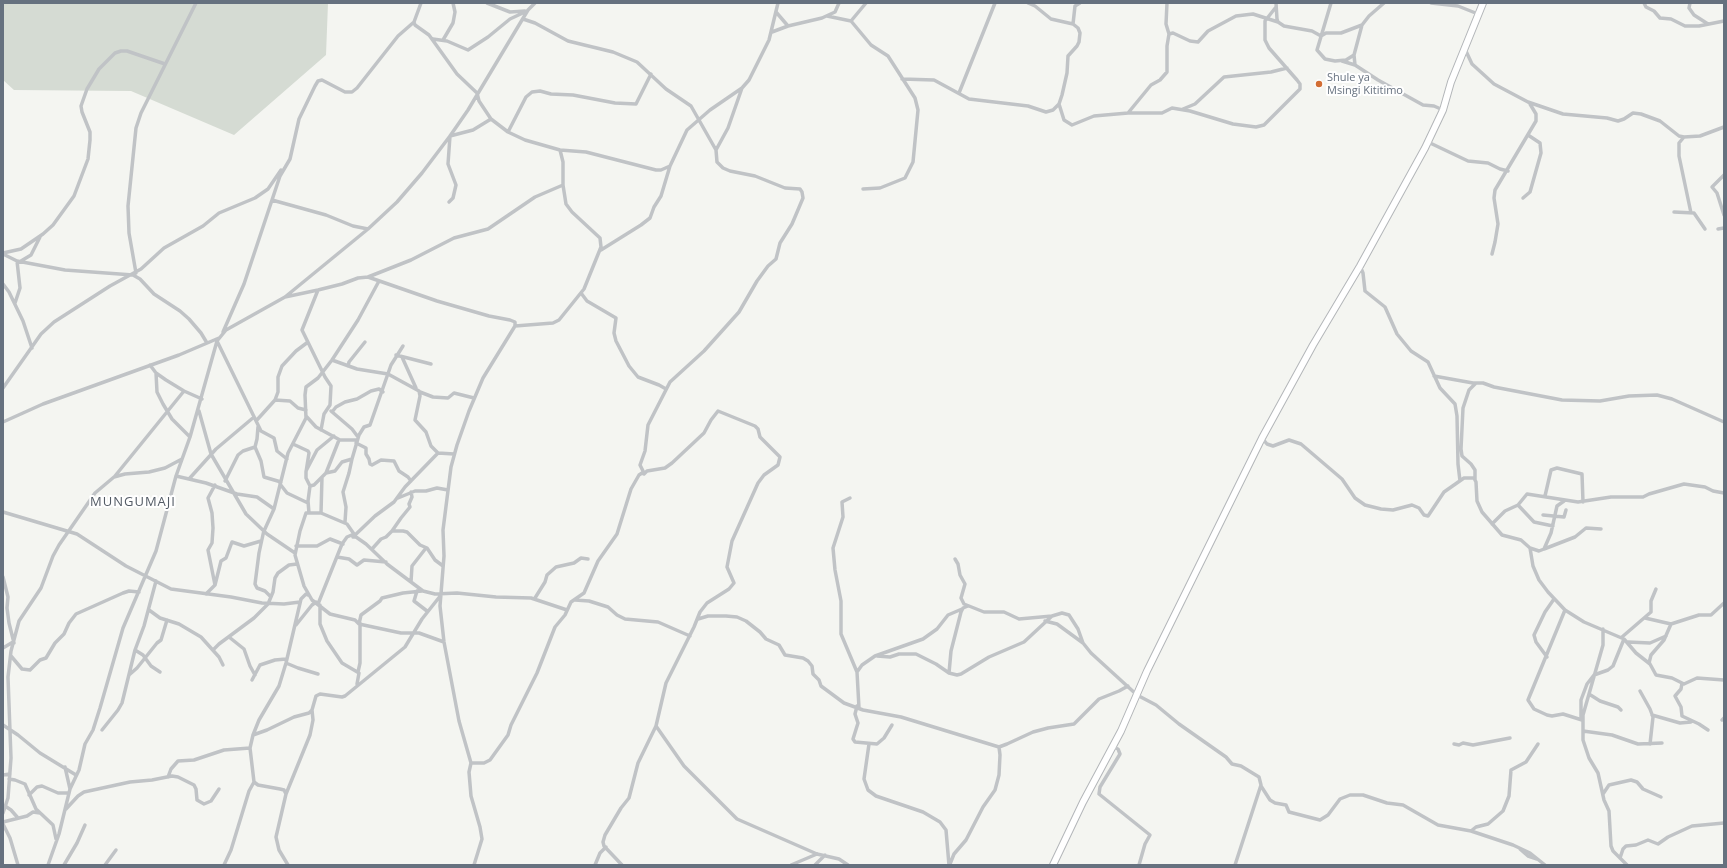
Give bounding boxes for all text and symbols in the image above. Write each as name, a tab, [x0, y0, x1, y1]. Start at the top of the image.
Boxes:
place label: Shule ya Msingi Kititimo	[1327, 71, 1403, 97]
marker: Shule ya Msingi Kititimo	[1314, 79, 1324, 89]
district label: MUNGUMAJI	[90, 494, 176, 510]

